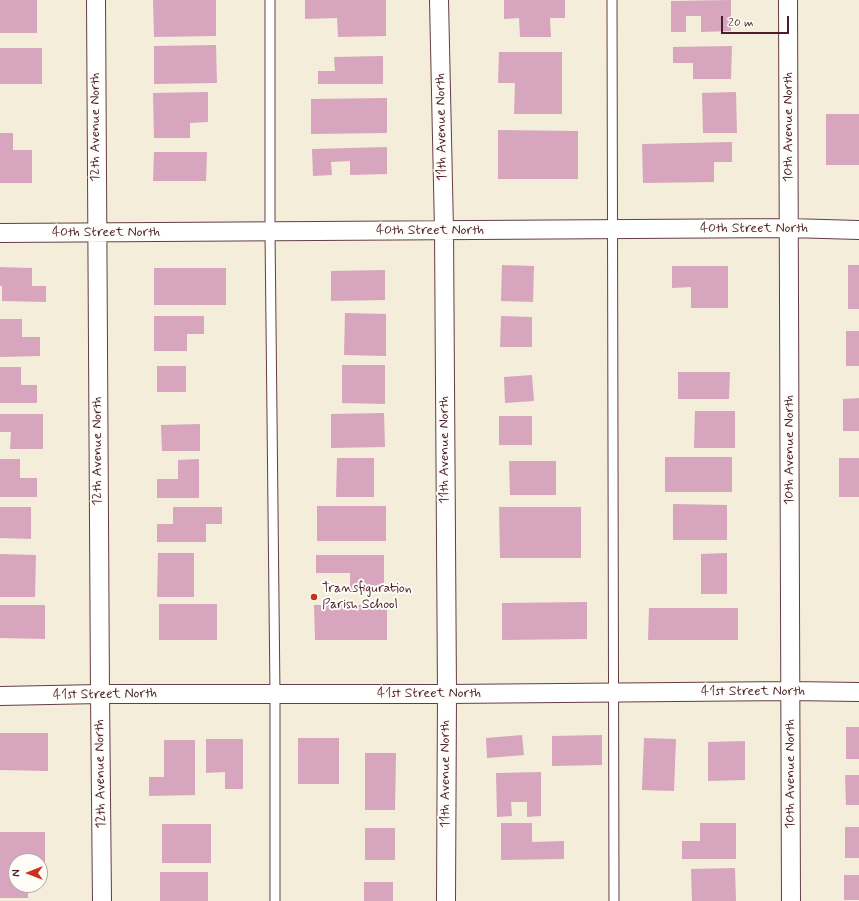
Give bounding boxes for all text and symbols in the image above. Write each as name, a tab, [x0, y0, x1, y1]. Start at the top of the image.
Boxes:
scale bar	[723, 8, 791, 34]
text: 20 m	[728, 15, 754, 31]
street label: 12th Avenue North	[88, 72, 104, 182]
street label: 10th Avenue North	[781, 72, 797, 182]
street label: 11th Avenue North	[433, 73, 451, 181]
street label: 40th Street North	[700, 221, 808, 237]
street label: 40th Street North	[376, 223, 484, 239]
street label: 40th Street North	[52, 225, 160, 241]
street label: 10th Avenue North	[782, 395, 798, 505]
street label: 12th Avenue North	[90, 396, 106, 506]
street label: 11th Avenue North	[437, 396, 453, 504]
place label: Transfiguration Parish School	[322, 581, 412, 614]
marker: Transfiguration Parish School	[309, 592, 319, 602]
street label: 41st Street North	[701, 684, 805, 700]
street label: 41st Street North	[53, 686, 157, 704]
street label: 41st Street North	[377, 686, 481, 702]
street label: 12th Avenue North	[92, 719, 110, 829]
street label: 10th Avenue North	[783, 719, 799, 829]
street label: 11th Avenue North	[438, 720, 454, 828]
north arrow	[8, 853, 48, 893]
text: N	[10, 869, 24, 877]

